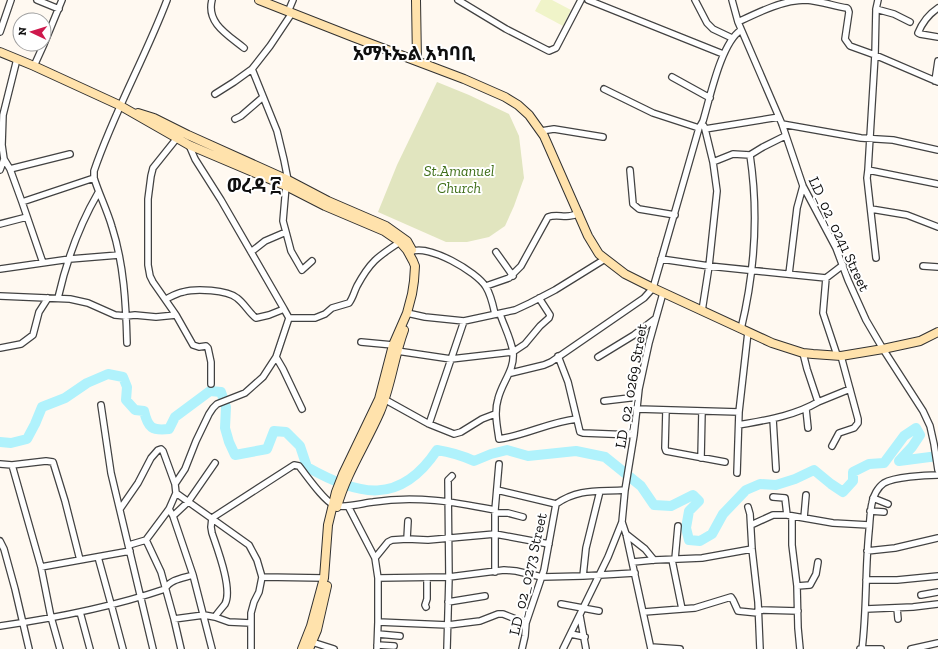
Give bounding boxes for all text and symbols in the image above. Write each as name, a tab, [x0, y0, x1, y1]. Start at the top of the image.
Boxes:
north arrow	[12, 12, 52, 52]
text: N	[16, 26, 29, 36]
district label: አማኑኤል አካባቢ	[353, 42, 476, 65]
park label: St.Amanuel Church	[424, 162, 494, 197]
district label: ወረዳ ፫	[227, 174, 281, 197]
street label: LD_02_0241 Street	[805, 174, 874, 295]
street label: LD_02_0269 Street	[611, 322, 651, 450]
street label: LD_02_0273 Street	[505, 511, 551, 637]

